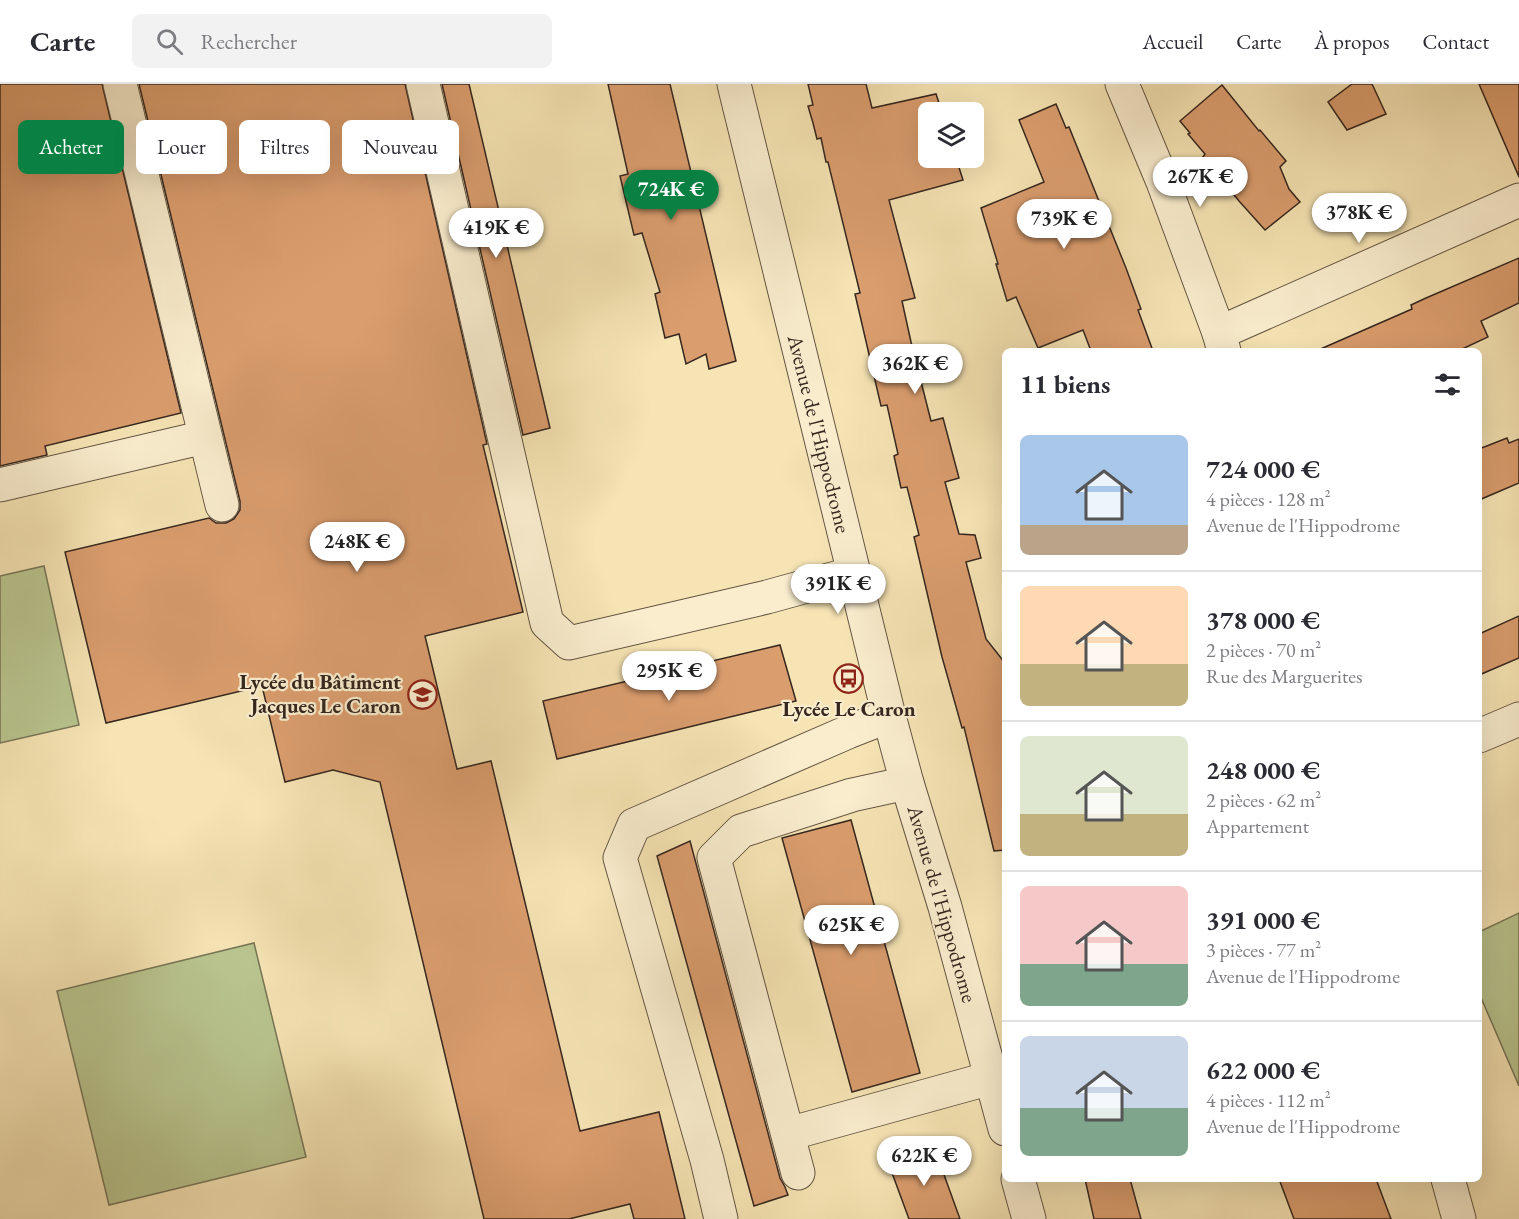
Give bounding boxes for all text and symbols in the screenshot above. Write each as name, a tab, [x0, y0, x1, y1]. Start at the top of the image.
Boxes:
search box	[132, 14, 552, 68]
text: Carte	[30, 23, 96, 59]
icon: search	[153, 25, 186, 58]
text: Rechercher	[201, 27, 297, 56]
text: Accueil	[1143, 28, 1203, 55]
text: Carte	[1236, 28, 1281, 55]
text: À propos	[1314, 28, 1389, 55]
text: Contact	[1422, 28, 1489, 55]
map controls	[918, 102, 984, 168]
button: layers	[918, 102, 984, 168]
chip: Acheter	[18, 120, 124, 174]
chip: Louer	[136, 120, 227, 174]
chip: Filtres	[239, 120, 330, 174]
chip: Nouveau	[342, 120, 459, 174]
pin: 267K €	[1151, 157, 1249, 208]
text: 267K €	[1167, 163, 1233, 189]
pin: 724K €	[622, 170, 720, 221]
text: 724K €	[638, 176, 704, 202]
pin: 378K €	[1310, 193, 1408, 244]
pin: 739K €	[1015, 199, 1113, 250]
text: 378K €	[1326, 199, 1392, 225]
text: 739K €	[1031, 205, 1097, 231]
pin: 419K €	[447, 208, 545, 259]
text: 419K €	[463, 214, 529, 240]
street label: Avenue de l'Hippodrome	[782, 331, 857, 536]
pin: 362K €	[866, 344, 964, 395]
text: 362K €	[882, 350, 948, 376]
text: 11 biens	[1020, 367, 1110, 401]
icon: filters	[1431, 368, 1464, 401]
text: 724 000 €	[1206, 452, 1320, 486]
icon: home	[1068, 459, 1140, 531]
text: 4 pièces · 128 m²	[1206, 486, 1331, 512]
text: Avenue de l'Hippodrome	[1206, 512, 1400, 538]
pin: 248K €	[308, 522, 406, 573]
text: 248K €	[324, 528, 390, 554]
pin: 391K €	[789, 564, 887, 615]
text: 391K €	[805, 570, 871, 596]
text: 378 000 €	[1206, 603, 1320, 637]
icon: home	[1068, 610, 1140, 682]
text: 2 pièces · 70 m²	[1206, 637, 1321, 663]
pin: 295K €	[620, 651, 718, 702]
text: 295K €	[636, 657, 702, 683]
bus stop icon: Lycée Le Caron	[833, 662, 865, 694]
text: Rue des Marguerites	[1206, 663, 1362, 689]
place label: Lycée du Bâtiment Jacques Le Caron	[239, 668, 401, 719]
school or university icon: Lycée du Bâtiment Jacques Le Caron	[406, 678, 438, 710]
place label: Lycée Le Caron	[782, 695, 916, 722]
text: 248 000 €	[1206, 753, 1320, 787]
icon: home	[1068, 760, 1140, 832]
text: 2 pièces · 62 m²	[1206, 787, 1321, 813]
street label: Avenue de l'Hippodrome	[901, 801, 984, 1005]
text: Appartement	[1206, 813, 1309, 839]
text: 391 000 €	[1206, 903, 1320, 937]
pin: 625K €	[802, 905, 900, 956]
icon: home	[1068, 910, 1140, 982]
text: 625K €	[818, 911, 884, 937]
text: 3 pièces · 77 m²	[1206, 937, 1321, 963]
text: Avenue de l'Hippodrome	[1206, 963, 1400, 989]
text: 622 000 €	[1206, 1053, 1320, 1087]
icon: home	[1068, 1060, 1140, 1132]
text: 4 pièces · 112 m²	[1206, 1087, 1331, 1113]
text: Avenue de l'Hippodrome	[1206, 1113, 1400, 1139]
pin: 622K €	[875, 1136, 973, 1187]
text: 622K €	[891, 1142, 957, 1168]

